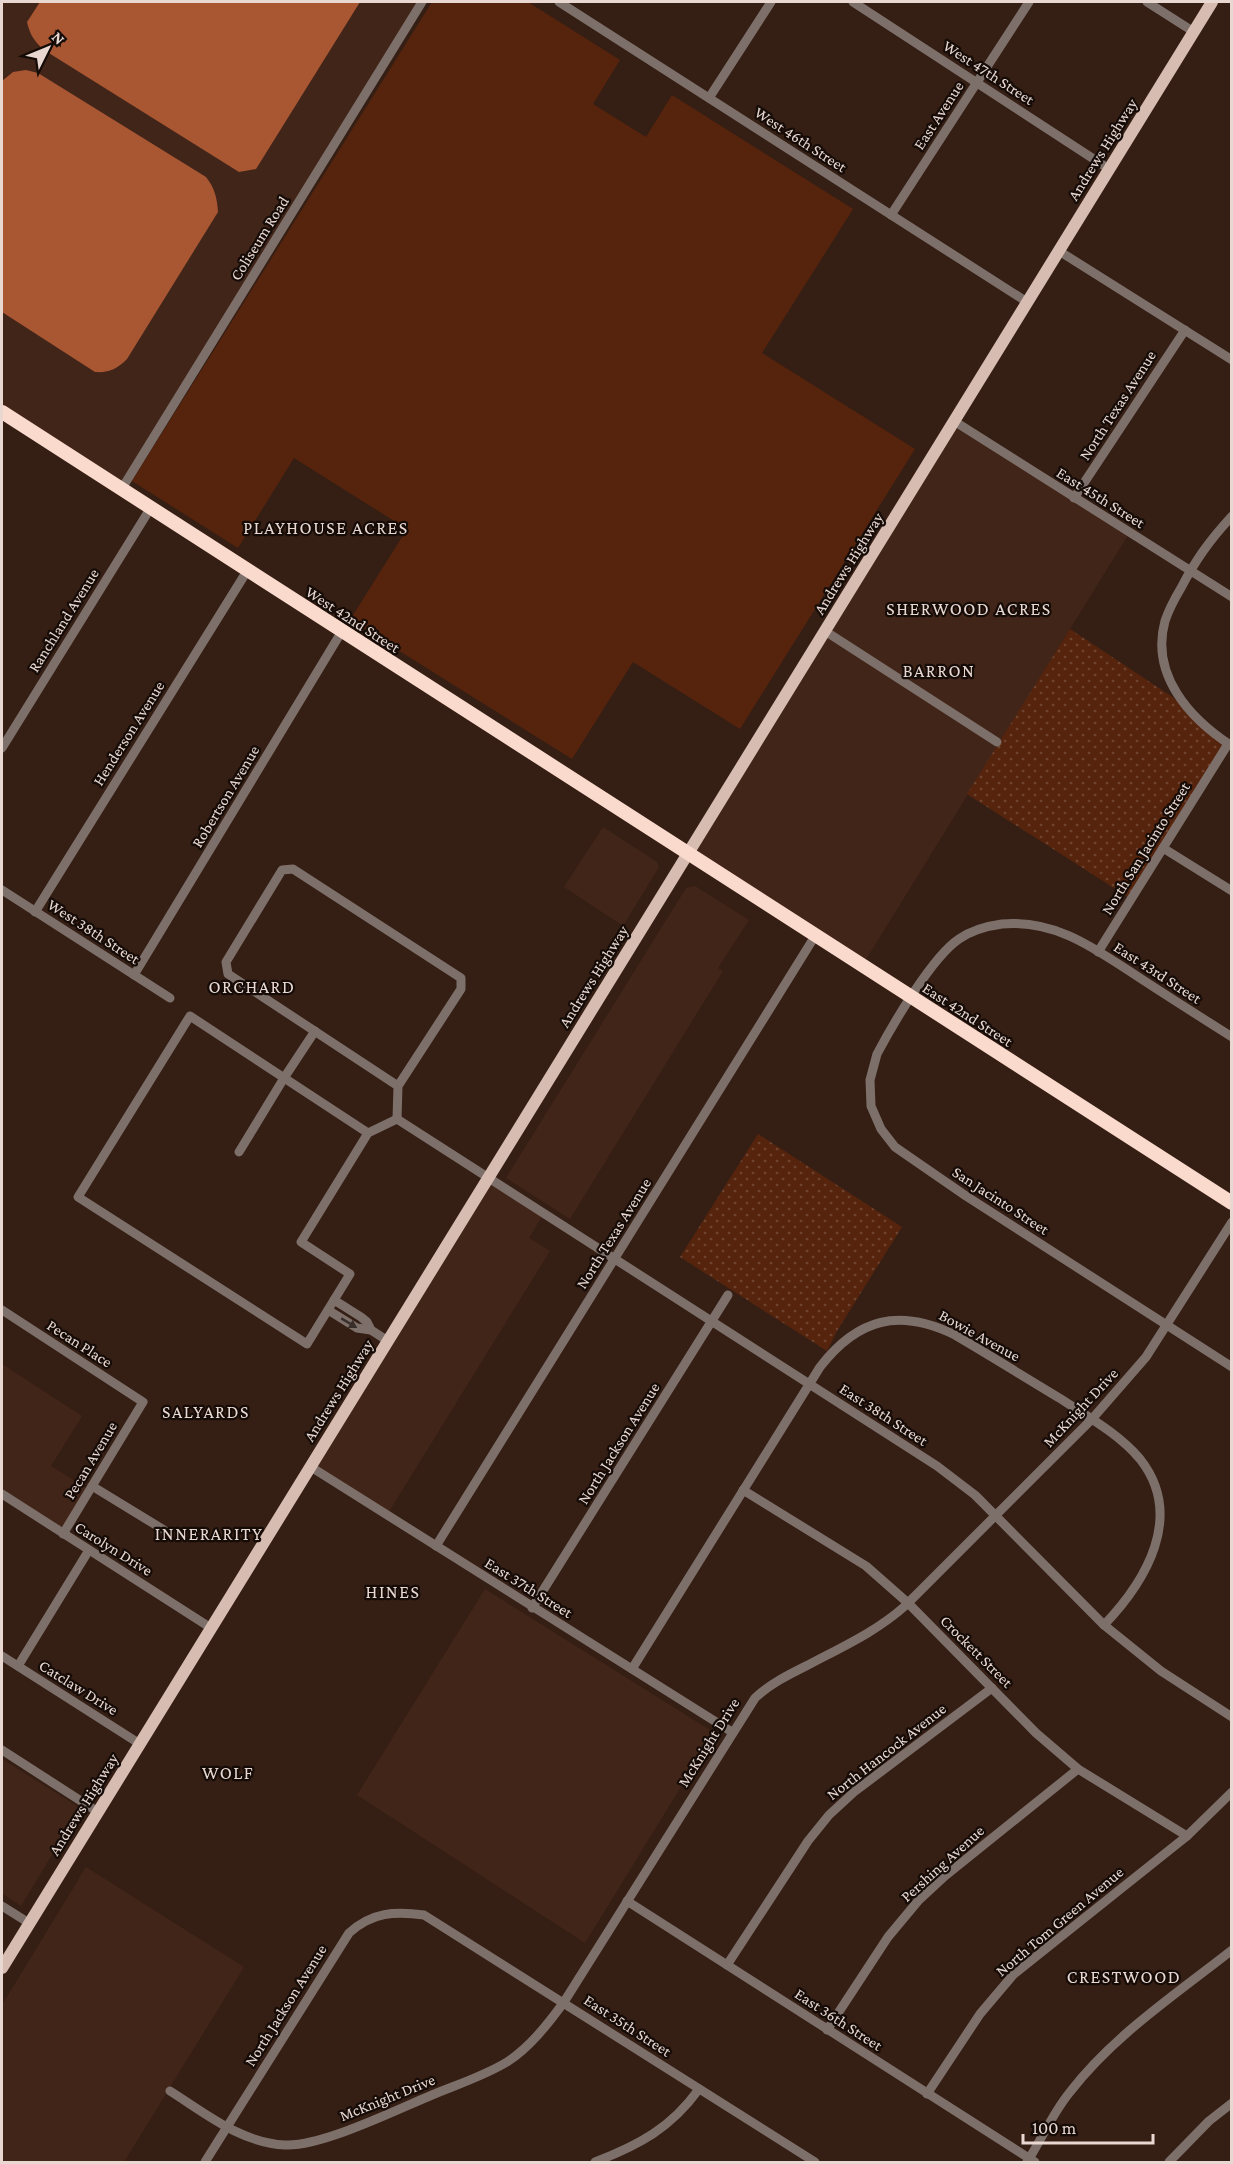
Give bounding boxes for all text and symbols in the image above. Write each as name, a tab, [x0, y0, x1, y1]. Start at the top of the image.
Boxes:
north arrow	[18, 18, 78, 78]
text: N	[49, 28, 69, 48]
street label: West 47th Street	[940, 37, 1038, 109]
street label: East Avenue	[910, 78, 967, 153]
street label: Andrews Highway	[1064, 95, 1142, 204]
street label: West 46th Street	[752, 103, 850, 176]
street label: Coliseum Road	[227, 193, 292, 283]
street label: North Texas Avenue	[1076, 347, 1159, 463]
street label: East 45th Street	[1054, 464, 1148, 532]
street label: Andrews Highway	[810, 509, 888, 618]
district label: PLAYHOUSE ACRES	[243, 518, 409, 538]
street label: Ranchland Avenue	[25, 565, 102, 675]
street label: West 42nd Street	[302, 583, 404, 657]
district label: SHERWOOD ACRES	[886, 599, 1052, 619]
district label: BARRON	[903, 661, 975, 681]
street label: Henderson Avenue	[89, 678, 167, 789]
street label: Robertson Avenue	[188, 742, 262, 850]
street label: North San Jacinto Street	[1098, 778, 1194, 918]
street label: West 38th Street	[45, 895, 143, 968]
street label: Andrews Highway	[555, 922, 633, 1031]
street label: East 43rd Street	[1111, 938, 1205, 1007]
district label: ORCHARD	[209, 977, 295, 997]
street label: East 42nd Street	[920, 979, 1016, 1050]
street label: San Jacinto Street	[949, 1163, 1053, 1239]
street label: North Texas Avenue	[573, 1175, 654, 1292]
street label: Bowie Avenue	[936, 1306, 1023, 1365]
street label: Pecan Place	[44, 1316, 115, 1371]
one-way arrow	[340, 1317, 357, 1328]
street label: Andrews Highway	[300, 1336, 378, 1445]
street label: McKnight Drive	[1040, 1364, 1122, 1451]
street label: North Jackson Avenue	[574, 1379, 664, 1508]
street label: East 38th Street	[837, 1380, 931, 1449]
district label: SALYARDS	[162, 1402, 250, 1422]
street label: Pecan Avenue	[61, 1418, 120, 1502]
street label: Carolyn Drive	[71, 1518, 156, 1580]
district label: INNERARITY	[155, 1524, 263, 1544]
street label: East 37th Street	[482, 1554, 576, 1621]
district label: HINES	[366, 1582, 420, 1602]
street label: Crockett Street	[937, 1612, 1017, 1691]
street label: Catclaw Drive	[36, 1656, 121, 1718]
street label: McKnight Drive	[674, 1695, 743, 1790]
street label: North Hancock Avenue	[823, 1700, 949, 1803]
street label: Andrews Highway	[45, 1750, 123, 1859]
district label: WOLF	[202, 1763, 254, 1783]
street label: Pershing Avenue	[897, 1822, 988, 1906]
street label: North Tom Green Avenue	[992, 1863, 1126, 1980]
street label: North Jackson Avenue	[241, 1941, 331, 2070]
district label: CRESTWOOD	[1067, 1967, 1181, 1987]
street label: East 36th Street	[792, 1985, 886, 2054]
street label: East 35th Street	[581, 1991, 675, 2060]
street label: McKnight Drive	[337, 2071, 438, 2125]
scale bar	[1023, 2107, 1154, 2145]
text: 100 m	[1032, 2118, 1077, 2138]

